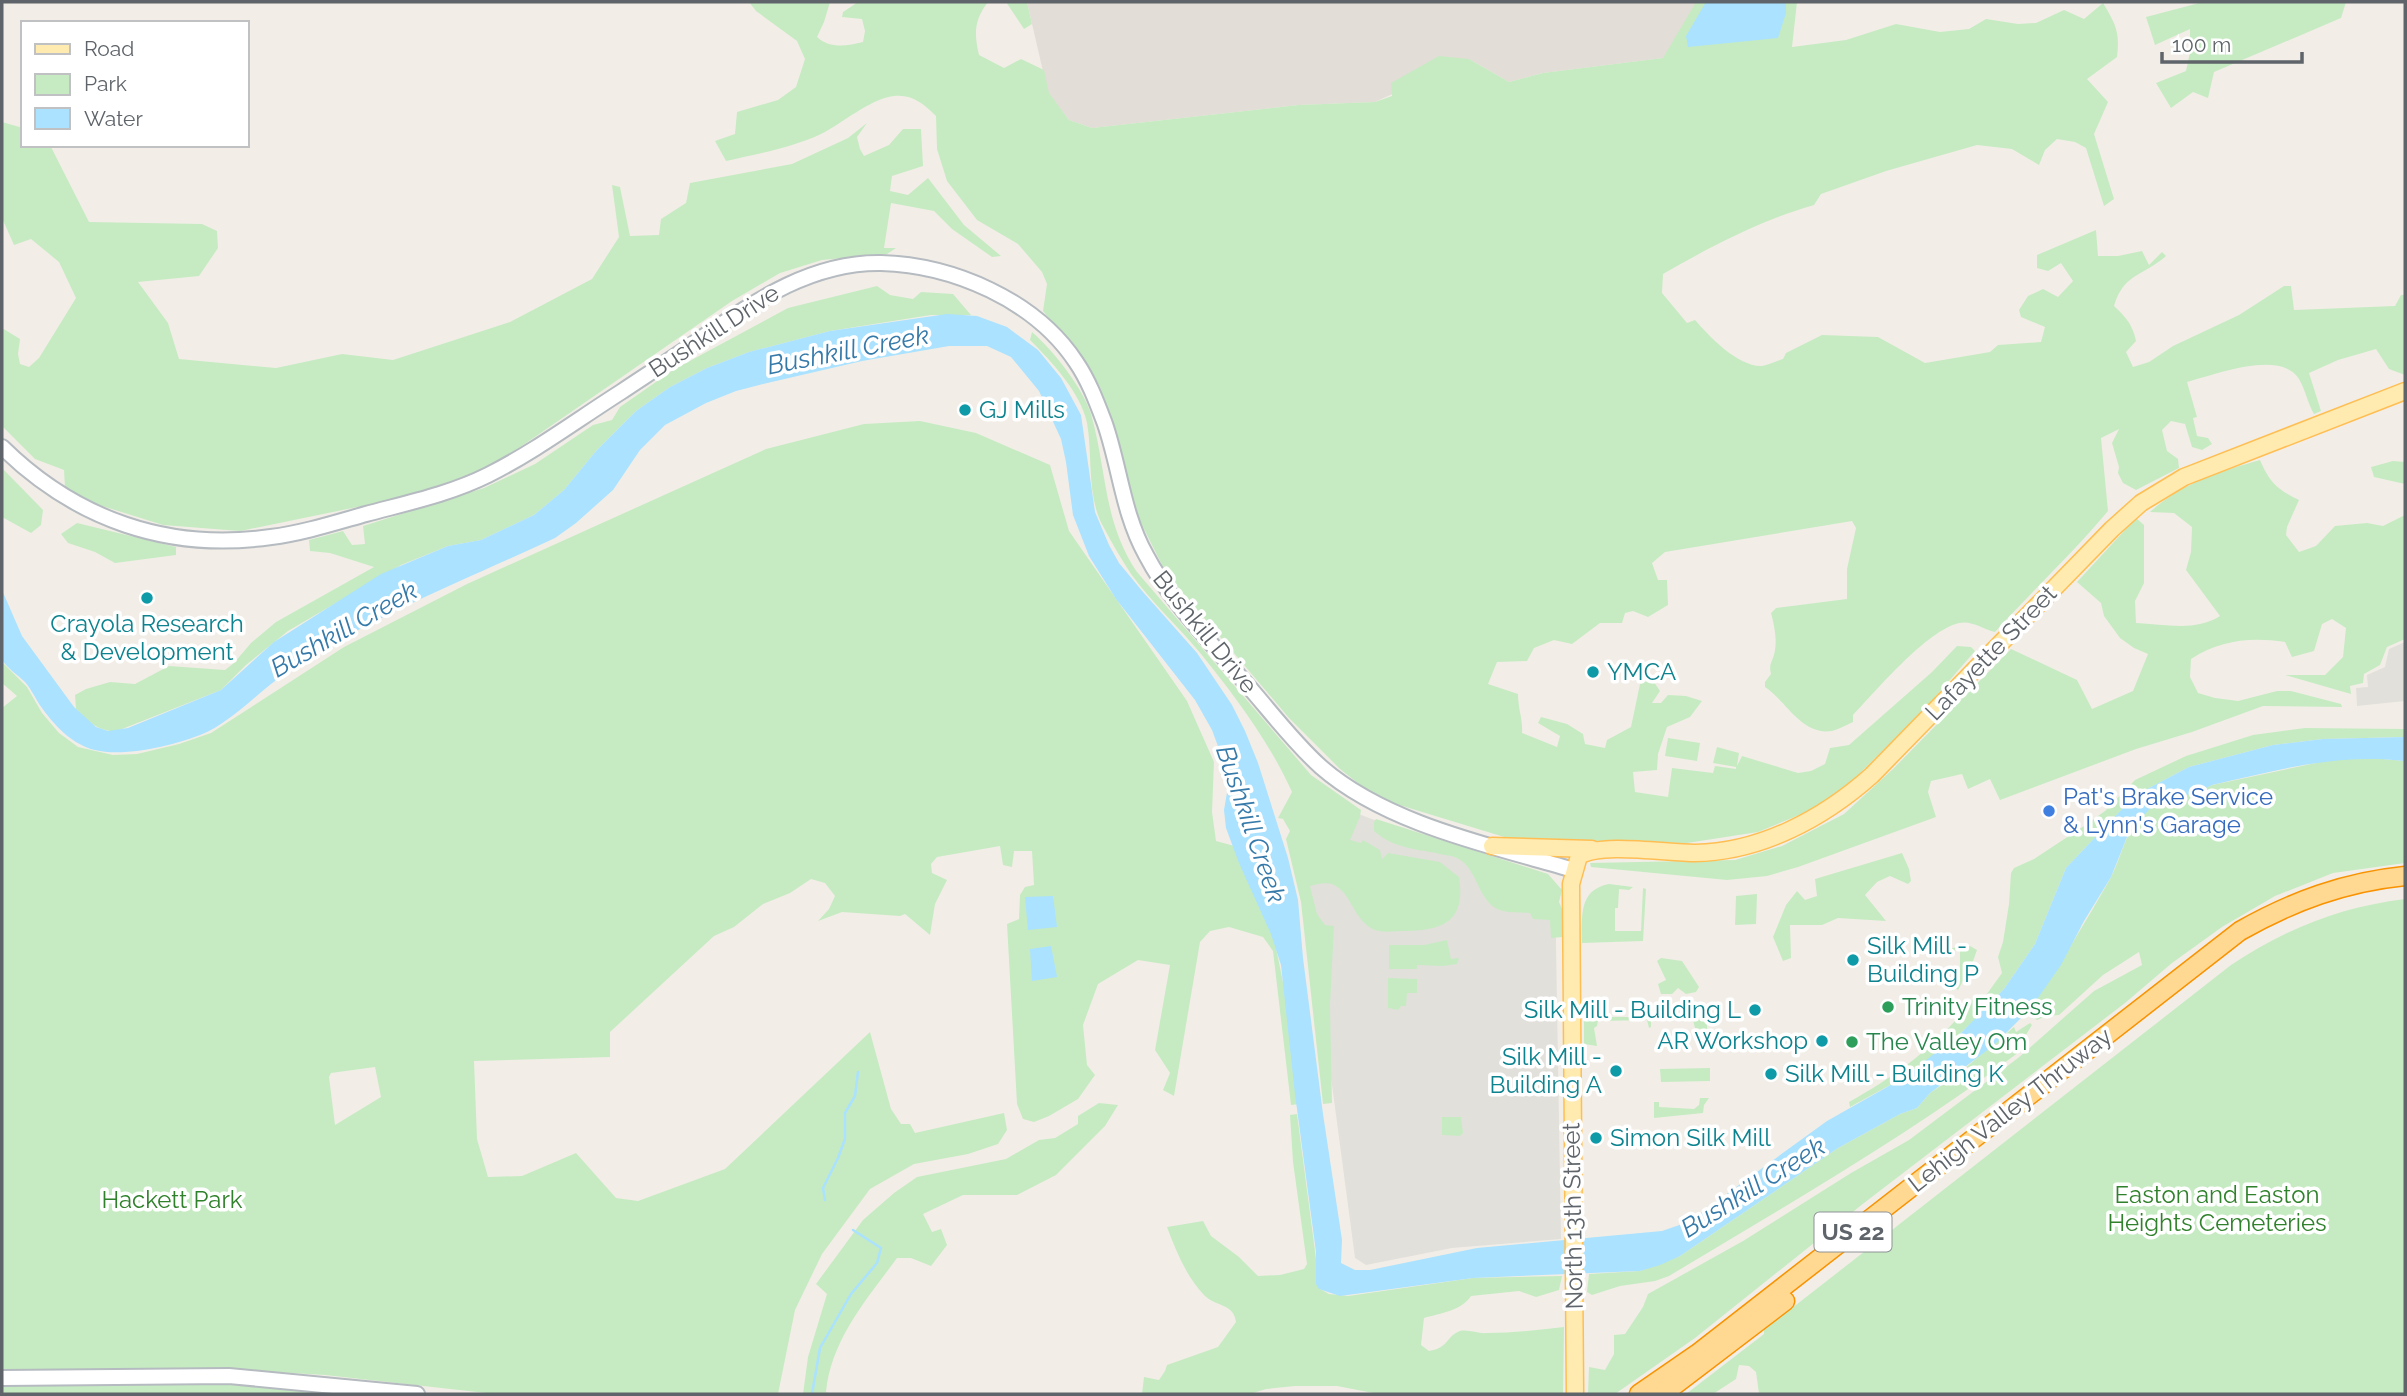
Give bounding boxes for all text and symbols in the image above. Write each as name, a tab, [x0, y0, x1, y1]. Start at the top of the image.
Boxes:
legend	[21, 21, 248, 147]
scale bar	[2162, 21, 2302, 65]
text: 100 m	[2172, 32, 2231, 57]
text: Road	[84, 36, 134, 61]
text: Park	[84, 71, 127, 96]
text: Water	[84, 106, 143, 131]
street label: Bushkill Drive	[643, 278, 784, 383]
water label: Bushkill Creek	[764, 320, 932, 380]
place label: GJ Mills	[979, 395, 1065, 424]
marker: GJ Mills	[957, 402, 973, 418]
street label: Bushkill Drive	[1147, 564, 1264, 699]
water label: Bushkill Creek	[265, 575, 423, 683]
street label: Lafayette Street	[1919, 579, 2062, 726]
marker: Crayola Research & Development	[139, 590, 155, 606]
place label: Crayola Research & Development	[50, 609, 244, 666]
place label: YMCA	[1607, 657, 1676, 686]
marker: YMCA	[1585, 664, 1601, 680]
water label: Bushkill Creek	[1210, 741, 1292, 907]
place label: Pat's Brake Service & Lynn's Garage	[2063, 782, 2273, 839]
marker: Pat's Brake Service & Lynn's Garage	[2041, 803, 2057, 819]
place label: Silk Mill - Building P	[1867, 931, 1979, 988]
marker: Silk Mill - Building P	[1845, 952, 1861, 968]
place label: Trinity Fitness	[1902, 992, 2053, 1021]
place label: Silk Mill - Building L	[1524, 995, 1741, 1024]
marker: Trinity Fitness	[1880, 999, 1896, 1015]
marker: Silk Mill - Building L	[1747, 1002, 1763, 1018]
street label: Lehigh Valley Thruway	[1902, 1021, 2117, 1198]
place label: AR Workshop	[1657, 1026, 1808, 1055]
place label: The Valley Om	[1866, 1027, 2027, 1056]
marker: AR Workshop	[1814, 1033, 1830, 1049]
marker: The Valley Om	[1844, 1034, 1860, 1050]
place label: Silk Mill - Building A	[1489, 1042, 1602, 1099]
place label: Silk Mill - Building K	[1785, 1059, 2004, 1088]
marker: Silk Mill - Building A	[1608, 1063, 1624, 1079]
marker: Silk Mill - Building K	[1763, 1066, 1779, 1082]
street label: North 13th Street	[1556, 1122, 1589, 1310]
place label: Simon Silk Mill	[1610, 1123, 1771, 1152]
marker: Simon Silk Mill	[1588, 1130, 1604, 1146]
water label: Bushkill Creek	[1675, 1131, 1831, 1243]
park label: Easton and Easton Heights Cemeteries	[2107, 1180, 2327, 1237]
park label: Hackett Park	[101, 1185, 243, 1214]
road number: US 22	[1814, 1212, 1892, 1252]

